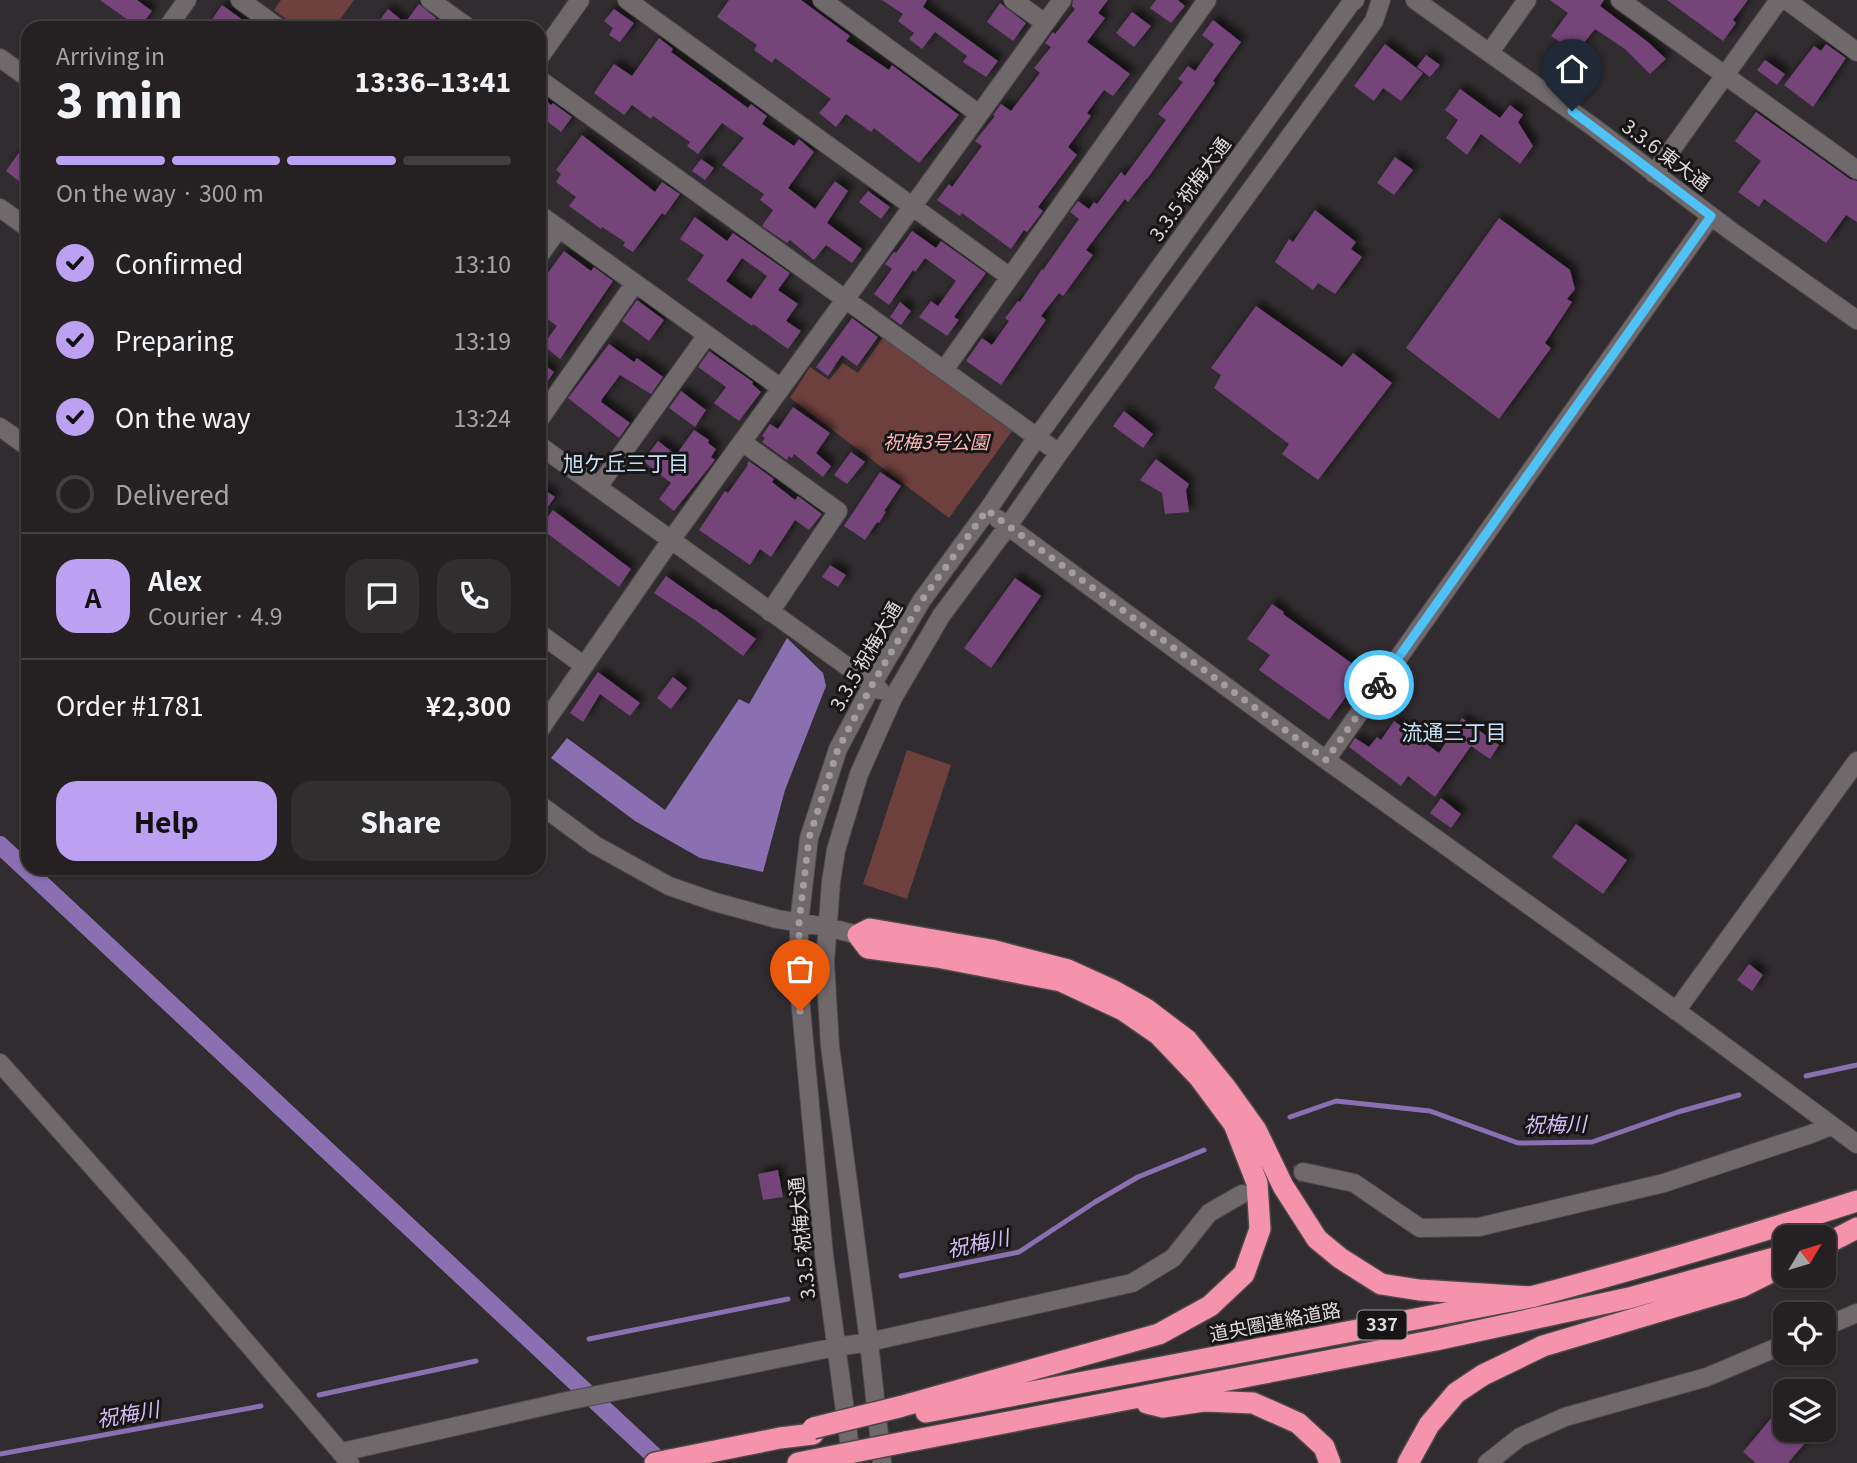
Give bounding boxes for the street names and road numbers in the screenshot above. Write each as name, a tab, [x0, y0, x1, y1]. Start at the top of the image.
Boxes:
street label: 3.3.6 東大通	[1617, 112, 1716, 196]
street label: 3.3.5 祝梅大通	[1142, 131, 1236, 246]
street label: 3.3.5 祝梅大通	[822, 595, 907, 715]
street label: 3.3.5 祝梅大通	[781, 1176, 820, 1300]
street label: 道央圏連絡道路	[1207, 1295, 1343, 1346]
road number: 337	[1358, 1310, 1406, 1340]

